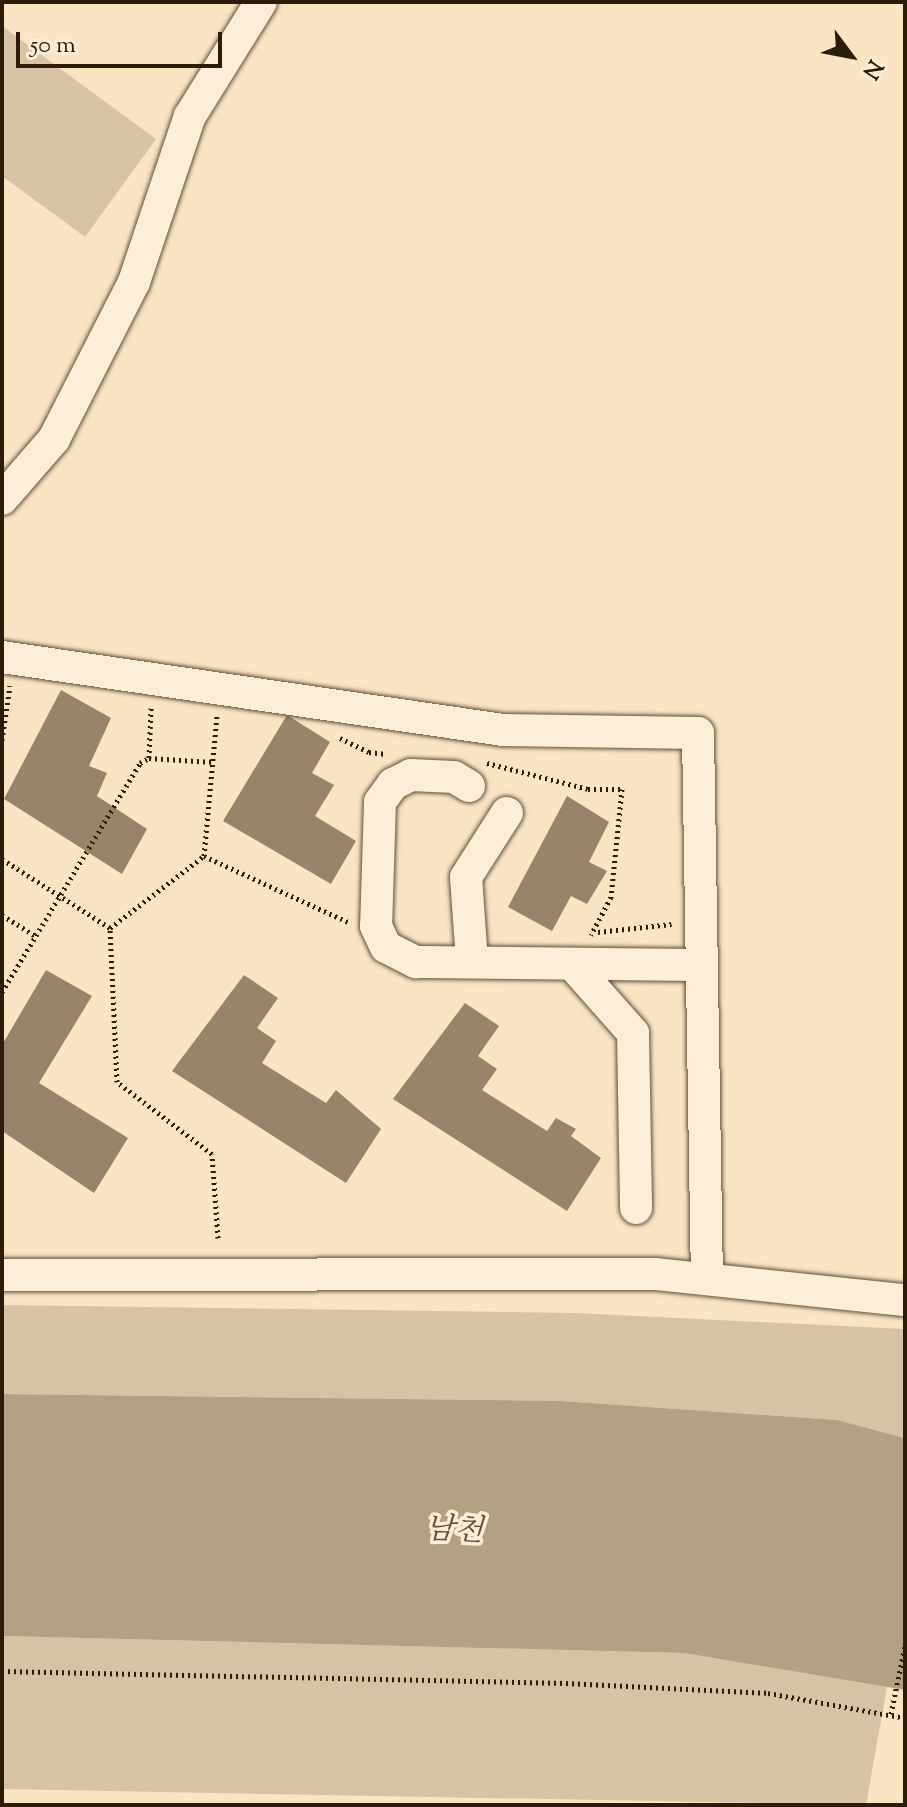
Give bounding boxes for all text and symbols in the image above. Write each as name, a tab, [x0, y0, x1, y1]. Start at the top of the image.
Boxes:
scale bar	[20, 16, 226, 66]
north arrow	[811, 16, 891, 96]
text: 50 m	[30, 29, 76, 63]
text: N	[853, 53, 890, 85]
water label: 남천	[424, 1513, 484, 1551]

